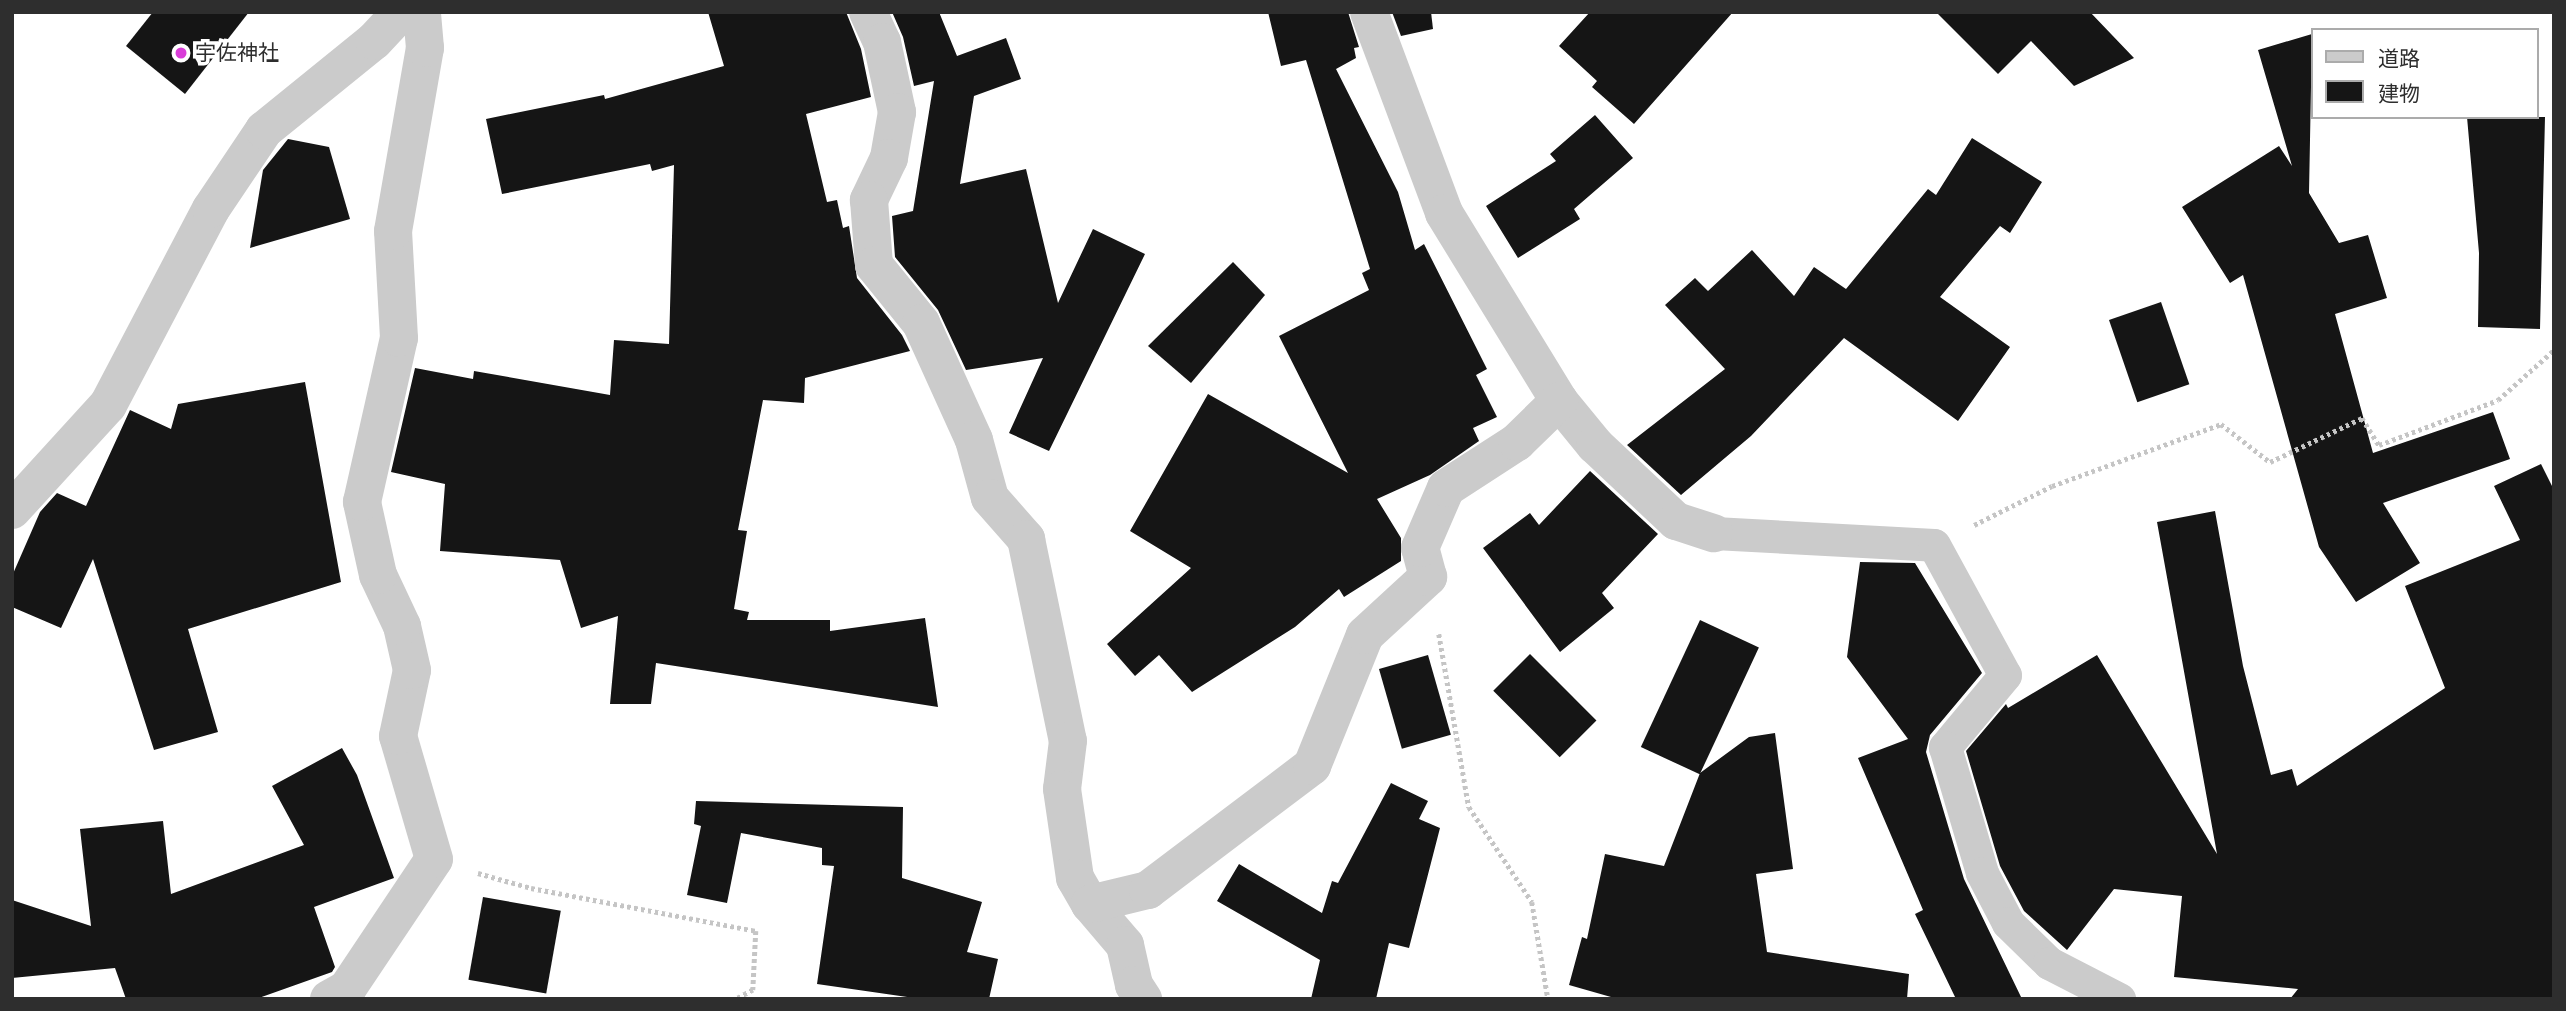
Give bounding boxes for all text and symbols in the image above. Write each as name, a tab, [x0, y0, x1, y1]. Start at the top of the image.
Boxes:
legend	[2310, 28, 2538, 119]
place label: 宇佐神社	[195, 40, 279, 66]
marker: 宇佐神社	[173, 45, 189, 61]
text: 道路	[2378, 46, 2420, 71]
text: 建物	[2378, 81, 2420, 106]

